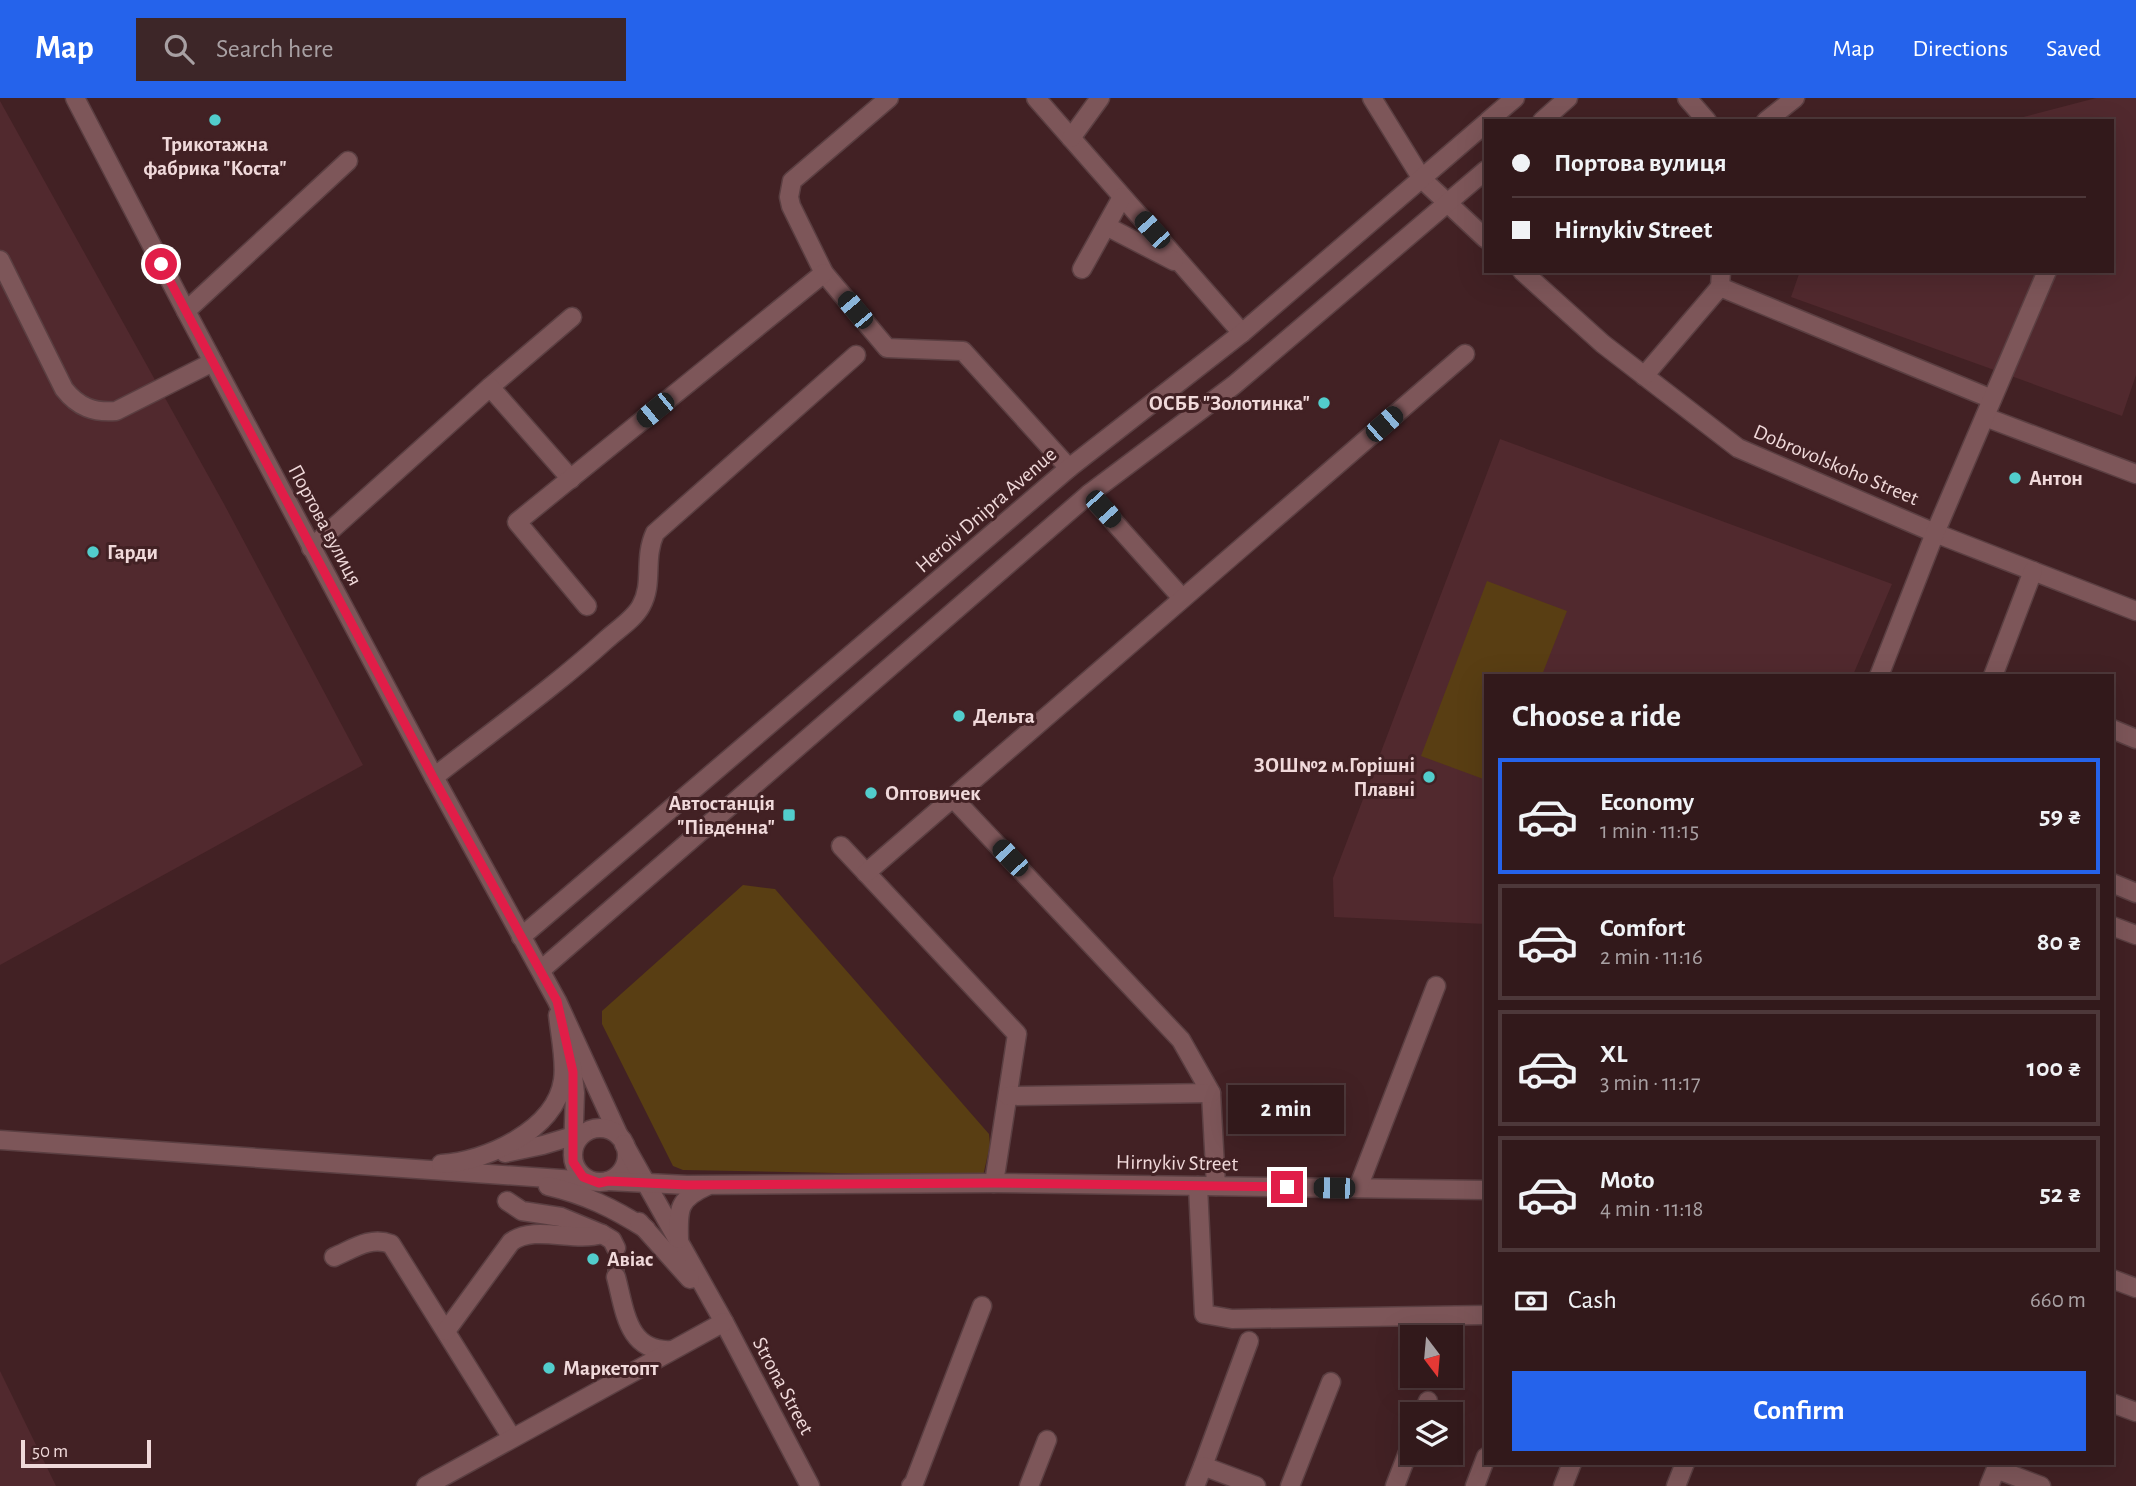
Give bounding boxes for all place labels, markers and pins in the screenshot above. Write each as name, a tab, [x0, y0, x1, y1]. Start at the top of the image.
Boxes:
marker: Трикотажна фабрика "Коста"	[207, 112, 223, 128]
place label: Трикотажна фабрика "Коста"	[143, 134, 287, 179]
place label: ОСББ "Золотинка"	[1149, 393, 1310, 414]
marker: ОСББ "Золотинка"	[1316, 395, 1332, 411]
place label: Антон	[2029, 468, 2083, 489]
marker: Антон	[2007, 470, 2023, 486]
place label: Гарди	[107, 542, 158, 563]
marker: Гарди	[85, 544, 101, 560]
place label: Дельта	[973, 706, 1035, 727]
marker: Дельта	[951, 708, 967, 724]
place label: ЗОШ№2 м.Горішні Плавні	[1254, 755, 1415, 800]
marker: ЗОШ№2 м.Горішні Плавні	[1421, 769, 1437, 785]
place label: Оптовичек	[885, 783, 981, 804]
marker: Оптовичек	[863, 785, 879, 801]
place label: Автостанція "Південна"	[669, 793, 775, 838]
marker: Автостанція "Південна"	[781, 807, 797, 823]
place label: Авіас	[607, 1249, 654, 1270]
marker: Авіас	[585, 1251, 601, 1267]
place label: Маркетопт	[563, 1358, 659, 1379]
marker: Маркетопт	[541, 1360, 557, 1376]

